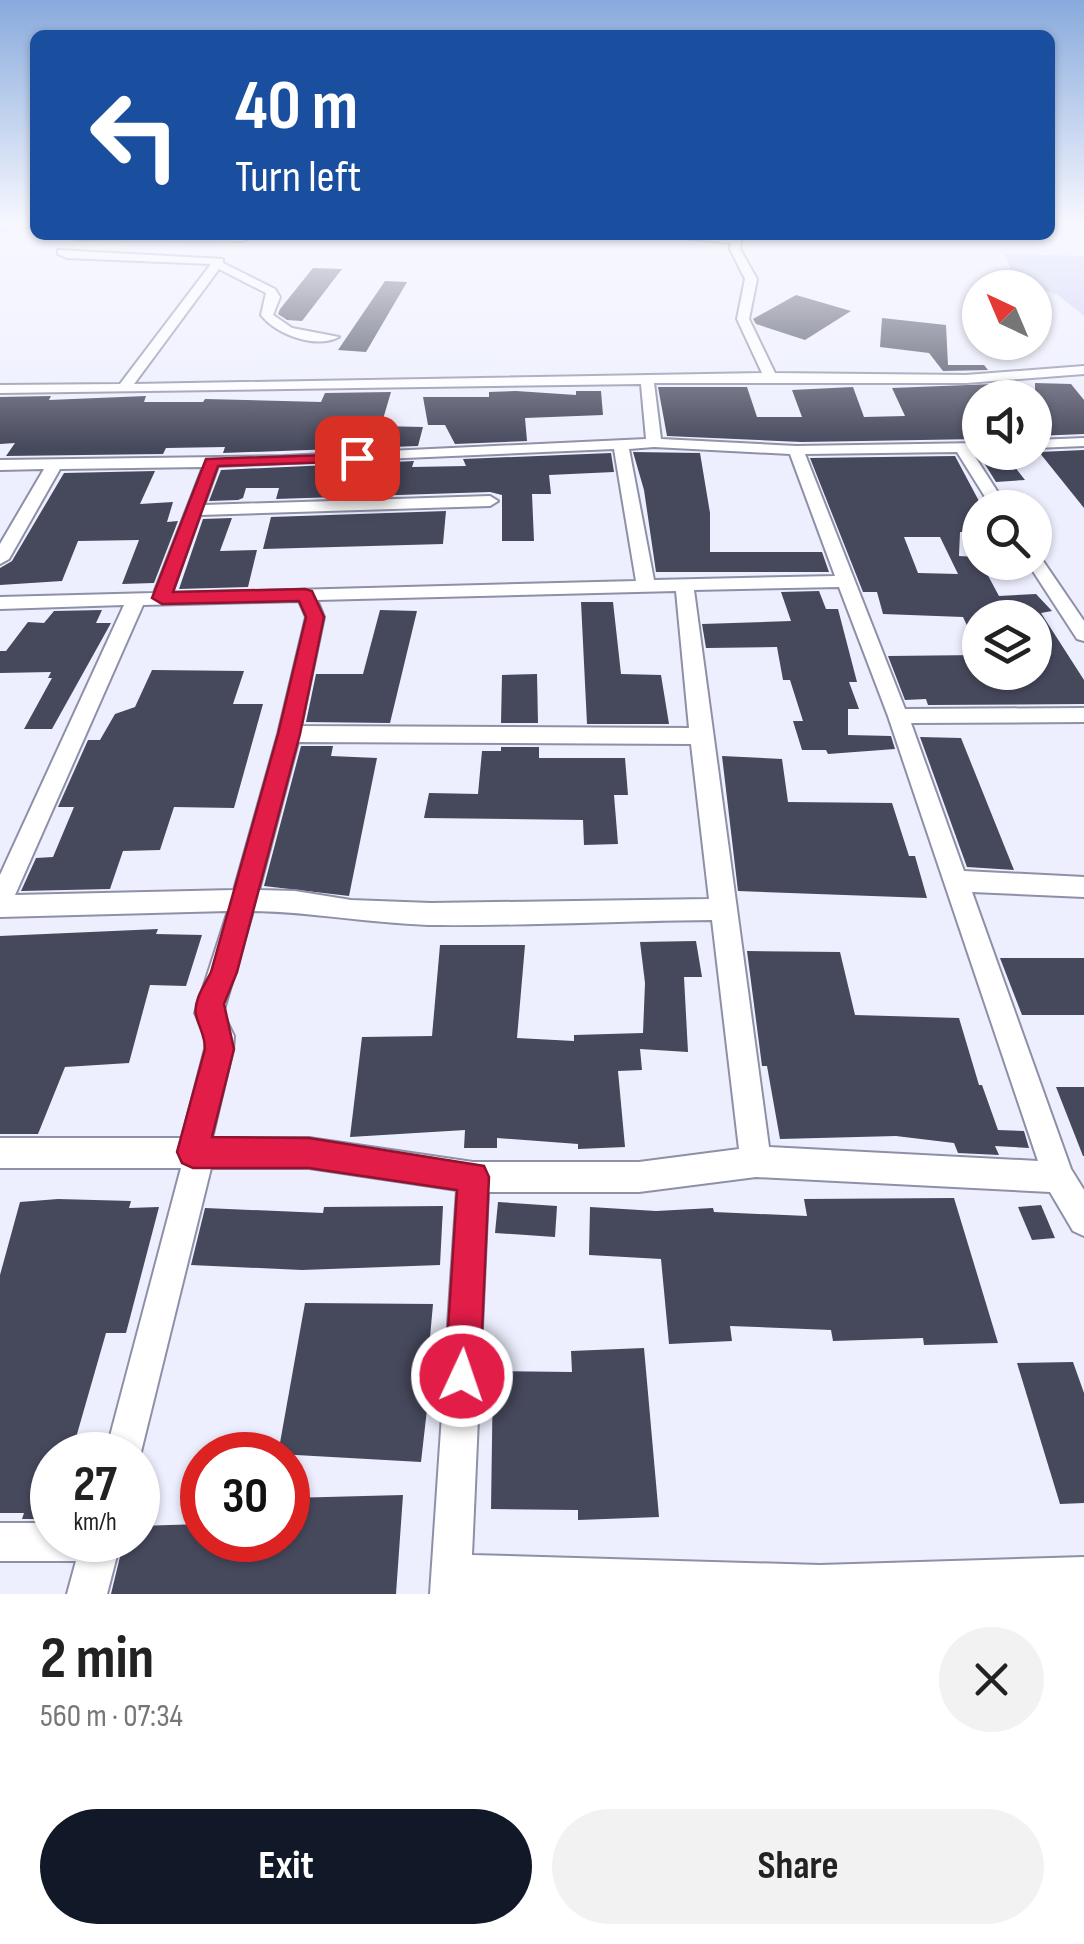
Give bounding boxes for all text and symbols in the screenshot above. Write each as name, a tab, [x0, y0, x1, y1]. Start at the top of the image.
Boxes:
text: 40 m	[235, 65, 358, 149]
icon: left	[70, 70, 200, 200]
text: Turn left	[235, 150, 361, 205]
north arrow	[962, 270, 1052, 360]
map controls	[962, 270, 1052, 690]
button: sound	[962, 380, 1052, 470]
pin	[315, 416, 400, 501]
icon: arrive	[330, 431, 385, 486]
button: search	[962, 490, 1052, 580]
button: layers	[962, 600, 1052, 690]
position arrow	[410, 1324, 514, 1428]
speed limit sign: 30	[180, 1432, 310, 1562]
text: 27	[73, 1455, 117, 1515]
text: km/h	[73, 1507, 117, 1538]
text: 2 min	[40, 1623, 154, 1695]
button: close	[939, 1627, 1044, 1732]
text: 560 m · 07:34	[40, 1697, 183, 1736]
button: Exit	[40, 1809, 532, 1924]
button: Share	[552, 1809, 1044, 1924]

